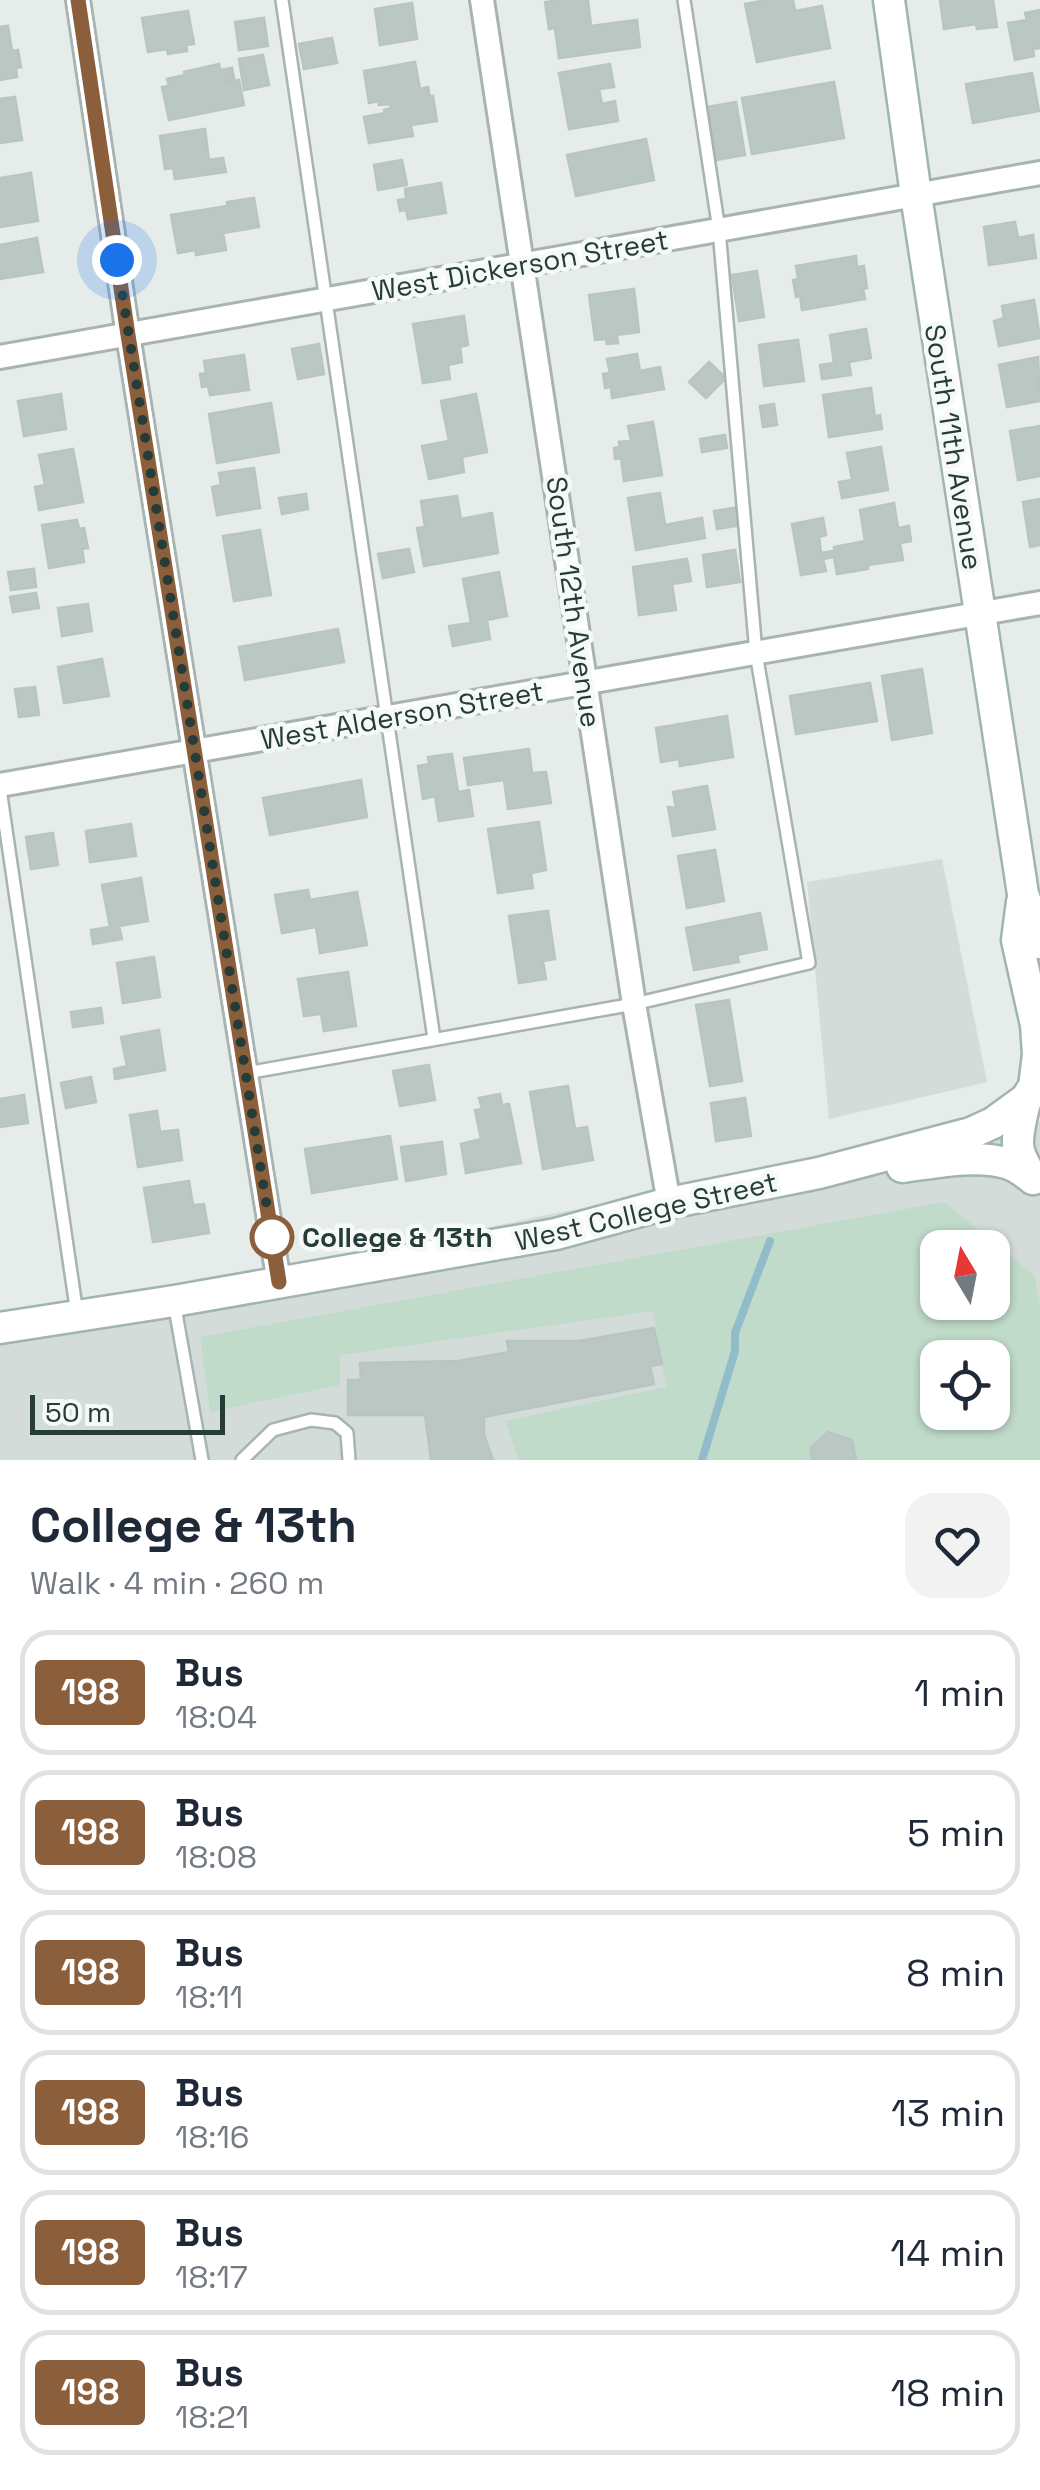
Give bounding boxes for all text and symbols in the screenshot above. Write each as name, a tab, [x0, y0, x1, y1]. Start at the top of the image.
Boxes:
street label: West Dickerson Street	[369, 221, 671, 309]
your location	[92, 235, 142, 285]
street label: South 11th Avenue	[917, 322, 991, 572]
street label: South 12th Avenue	[539, 474, 609, 730]
street label: West Alderson Street	[258, 672, 546, 758]
street label: West College Street	[511, 1163, 781, 1259]
marker: College & 13th	[251, 1216, 293, 1258]
place label: College & 13th	[302, 1219, 493, 1255]
north arrow	[920, 1230, 1010, 1320]
map controls	[920, 1230, 1010, 1430]
button: locate	[920, 1340, 1010, 1430]
scale bar	[30, 1390, 225, 1434]
text: 50 m	[45, 1394, 111, 1430]
button: heart	[905, 1493, 1010, 1598]
text: College & 13th	[30, 1495, 357, 1556]
text: Walk · 4 min · 260 m	[30, 1563, 324, 1603]
text: Bus	[175, 1649, 244, 1697]
text: 1 min	[914, 1669, 1005, 1717]
text: 198	[61, 1670, 119, 1714]
text: 18:04	[175, 1697, 257, 1737]
text: Bus	[175, 1789, 244, 1837]
text: 5 min	[907, 1809, 1005, 1857]
text: 198	[61, 1810, 119, 1854]
text: 18:08	[175, 1837, 257, 1877]
text: Bus	[175, 1929, 244, 1977]
text: 8 min	[906, 1949, 1005, 1997]
text: 198	[61, 1950, 119, 1994]
text: 18:11	[175, 1977, 243, 2017]
text: Bus	[175, 2069, 244, 2117]
text: 13 min	[891, 2089, 1005, 2137]
text: 198	[61, 2090, 119, 2134]
text: 18:16	[175, 2117, 249, 2157]
text: Bus	[175, 2209, 244, 2257]
text: 14 min	[890, 2229, 1005, 2277]
text: 198	[61, 2230, 119, 2274]
text: 18:17	[175, 2257, 248, 2297]
text: Bus	[175, 2349, 244, 2397]
text: 18 min	[890, 2369, 1005, 2417]
text: 198	[61, 2370, 119, 2414]
text: 18:21	[175, 2397, 249, 2437]

